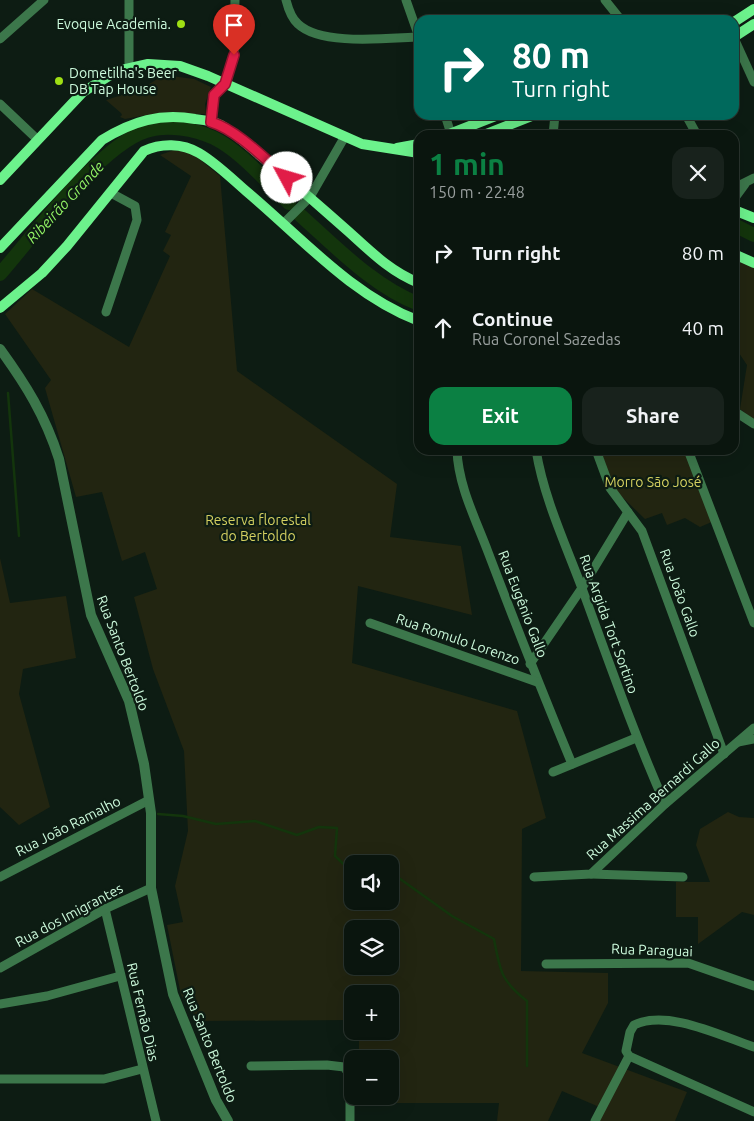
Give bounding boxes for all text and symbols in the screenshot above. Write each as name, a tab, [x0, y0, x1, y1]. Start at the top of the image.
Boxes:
pin	[213, 4, 255, 55]
icon: arrive	[220, 11, 248, 39]
place label: Evoque Academia.	[56, 16, 171, 32]
marker: Evoque Academia.	[175, 18, 187, 30]
icon: right	[429, 35, 494, 100]
text: 80 m	[512, 35, 590, 75]
place label: Dometilha's Beer DB Tap House	[69, 65, 177, 97]
marker: Dometilha's Beer DB Tap House	[53, 75, 65, 87]
text: Turn right	[512, 76, 610, 101]
text: 1 min	[429, 147, 505, 181]
button: close	[672, 147, 724, 199]
position arrow	[260, 151, 312, 203]
water label: Ribeirão Grande	[23, 157, 108, 246]
text: 150 m · 22:48	[429, 183, 525, 201]
icon: right	[429, 239, 457, 267]
text: Turn right	[472, 242, 560, 264]
text: 80 m	[682, 242, 724, 264]
text: Continue	[472, 308, 553, 330]
icon: ahead	[429, 314, 457, 342]
text: 40 m	[682, 317, 724, 339]
text: Rua Coronel Sazedas	[472, 330, 621, 348]
button: Exit	[429, 387, 572, 445]
button: Share	[582, 387, 724, 445]
park label: Morro São José	[604, 474, 702, 490]
park label: Reserva florestal do Bertoldo	[205, 512, 311, 544]
street label: Rua João Gallo	[657, 547, 703, 639]
street label: Rua Eugênio Gallo	[495, 548, 551, 660]
street label: Rua Argida Tort Sortino	[576, 552, 642, 696]
street label: Rua Santo Bertoldo	[94, 593, 152, 713]
street label: Rua Romulo Lorenzo	[394, 610, 522, 668]
street label: Rua Massima Bernardi Gallo	[583, 735, 723, 863]
street label: Rua João Ramalho	[13, 793, 123, 859]
map controls	[344, 855, 399, 1105]
button: sound	[344, 855, 399, 910]
street label: Rua dos Imigrantes	[12, 880, 126, 950]
button: layers	[344, 920, 399, 975]
street label: Rua Paraguai	[611, 941, 693, 959]
street label: Rua Fernão Dias	[124, 961, 162, 1063]
street label: Rua Santo Bertoldo	[180, 985, 240, 1105]
button: +	[344, 985, 399, 1040]
button: −	[344, 1050, 399, 1105]

